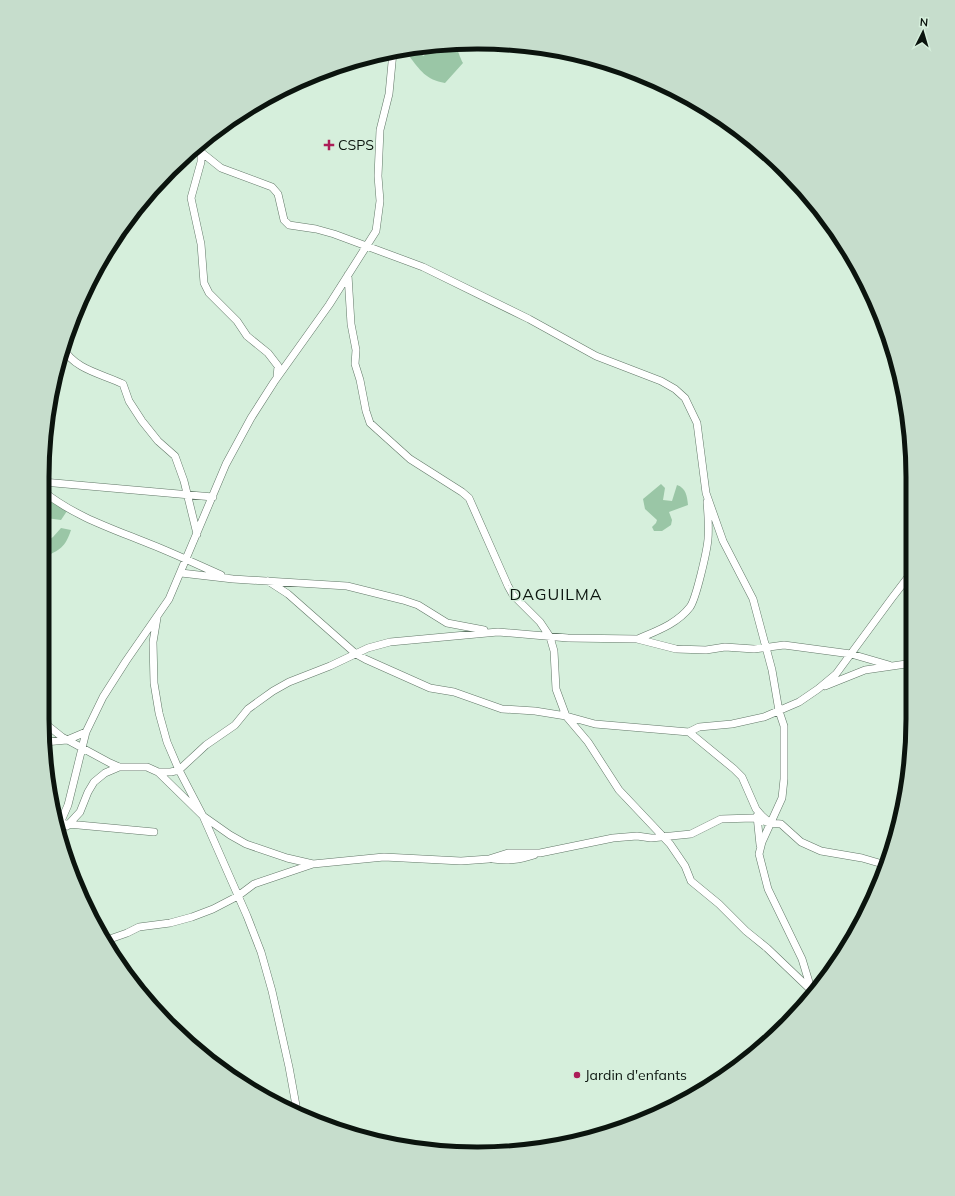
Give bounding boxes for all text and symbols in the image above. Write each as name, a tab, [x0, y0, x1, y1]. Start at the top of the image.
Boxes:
north arrow	[903, 12, 943, 52]
text: N	[919, 15, 929, 29]
place label: CSPS	[338, 136, 374, 154]
marker: CSPS	[323, 139, 335, 151]
district label: DAGUILMA	[509, 584, 603, 604]
place label: Jardin d'enfants	[585, 1066, 687, 1084]
marker: Jardin d'enfants	[572, 1070, 582, 1080]

